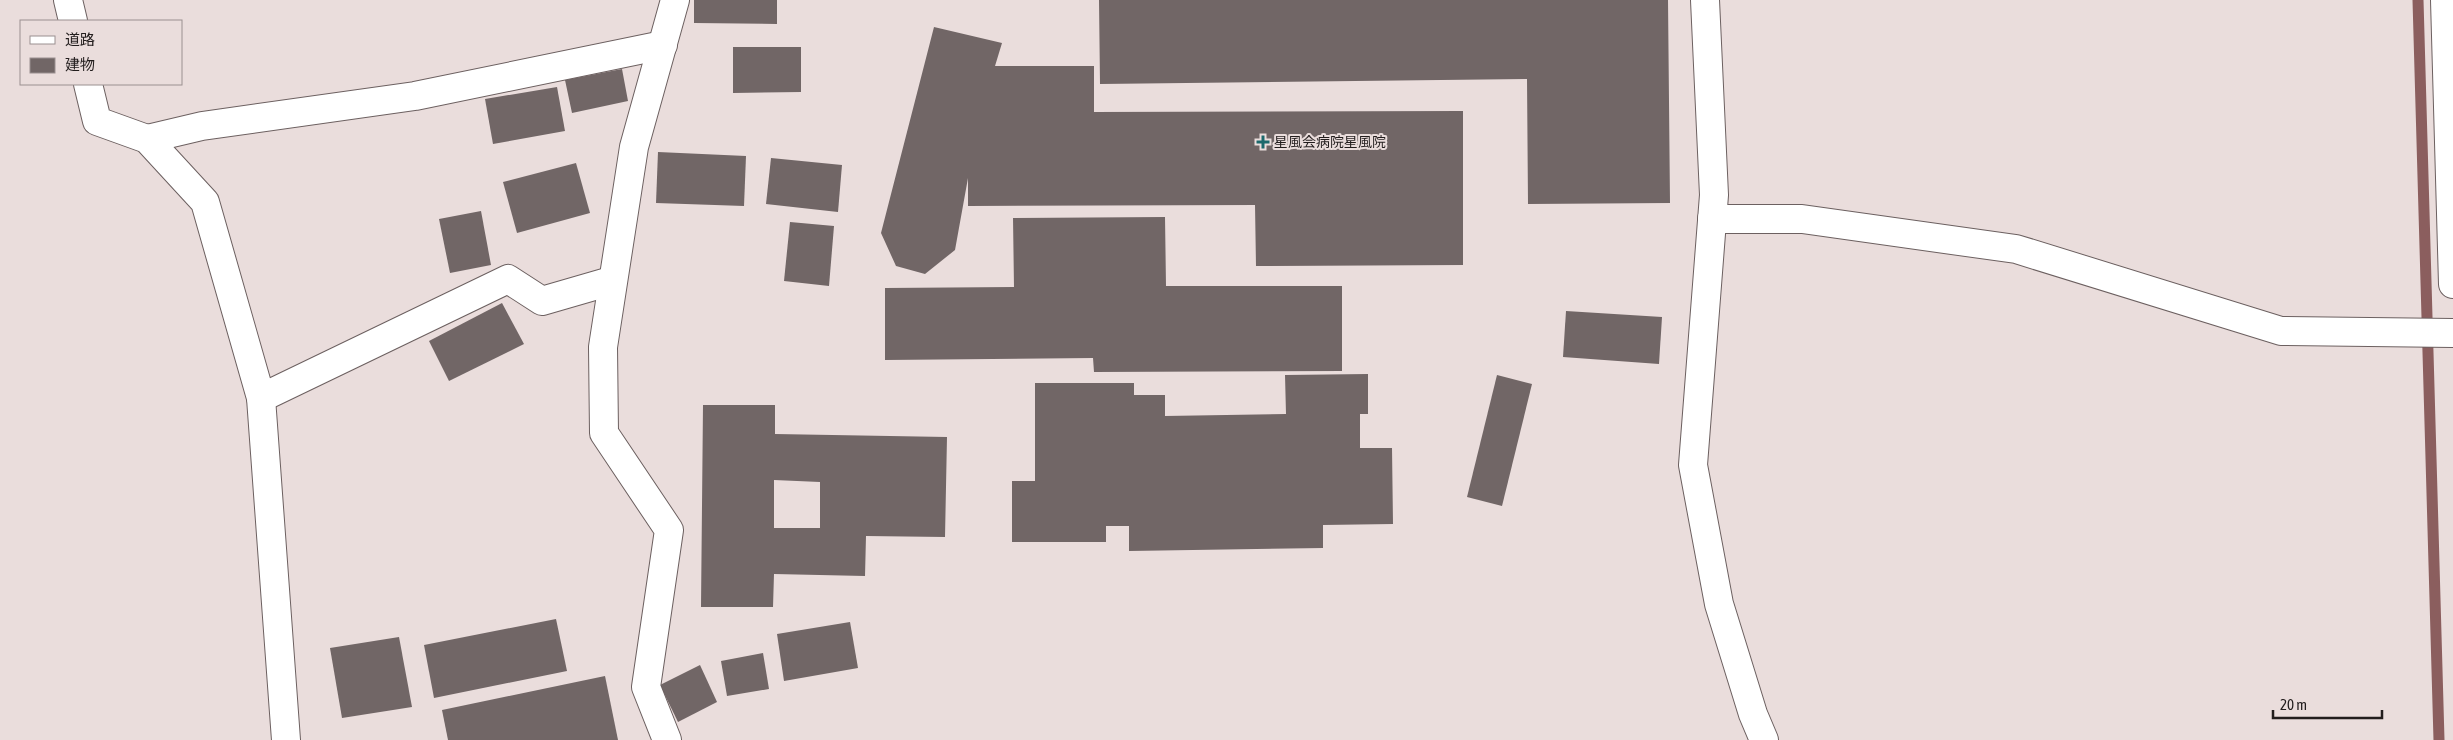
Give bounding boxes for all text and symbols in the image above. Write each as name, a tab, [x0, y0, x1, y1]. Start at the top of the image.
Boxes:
legend	[20, 20, 182, 85]
text: 道路	[65, 31, 95, 48]
text: 建物	[65, 56, 95, 73]
place label: 星風会病院星風院	[1274, 134, 1386, 150]
marker: 星風会病院星風院	[1256, 135, 1270, 149]
scale bar	[2273, 688, 2382, 720]
text: 20 m	[2280, 696, 2307, 713]

